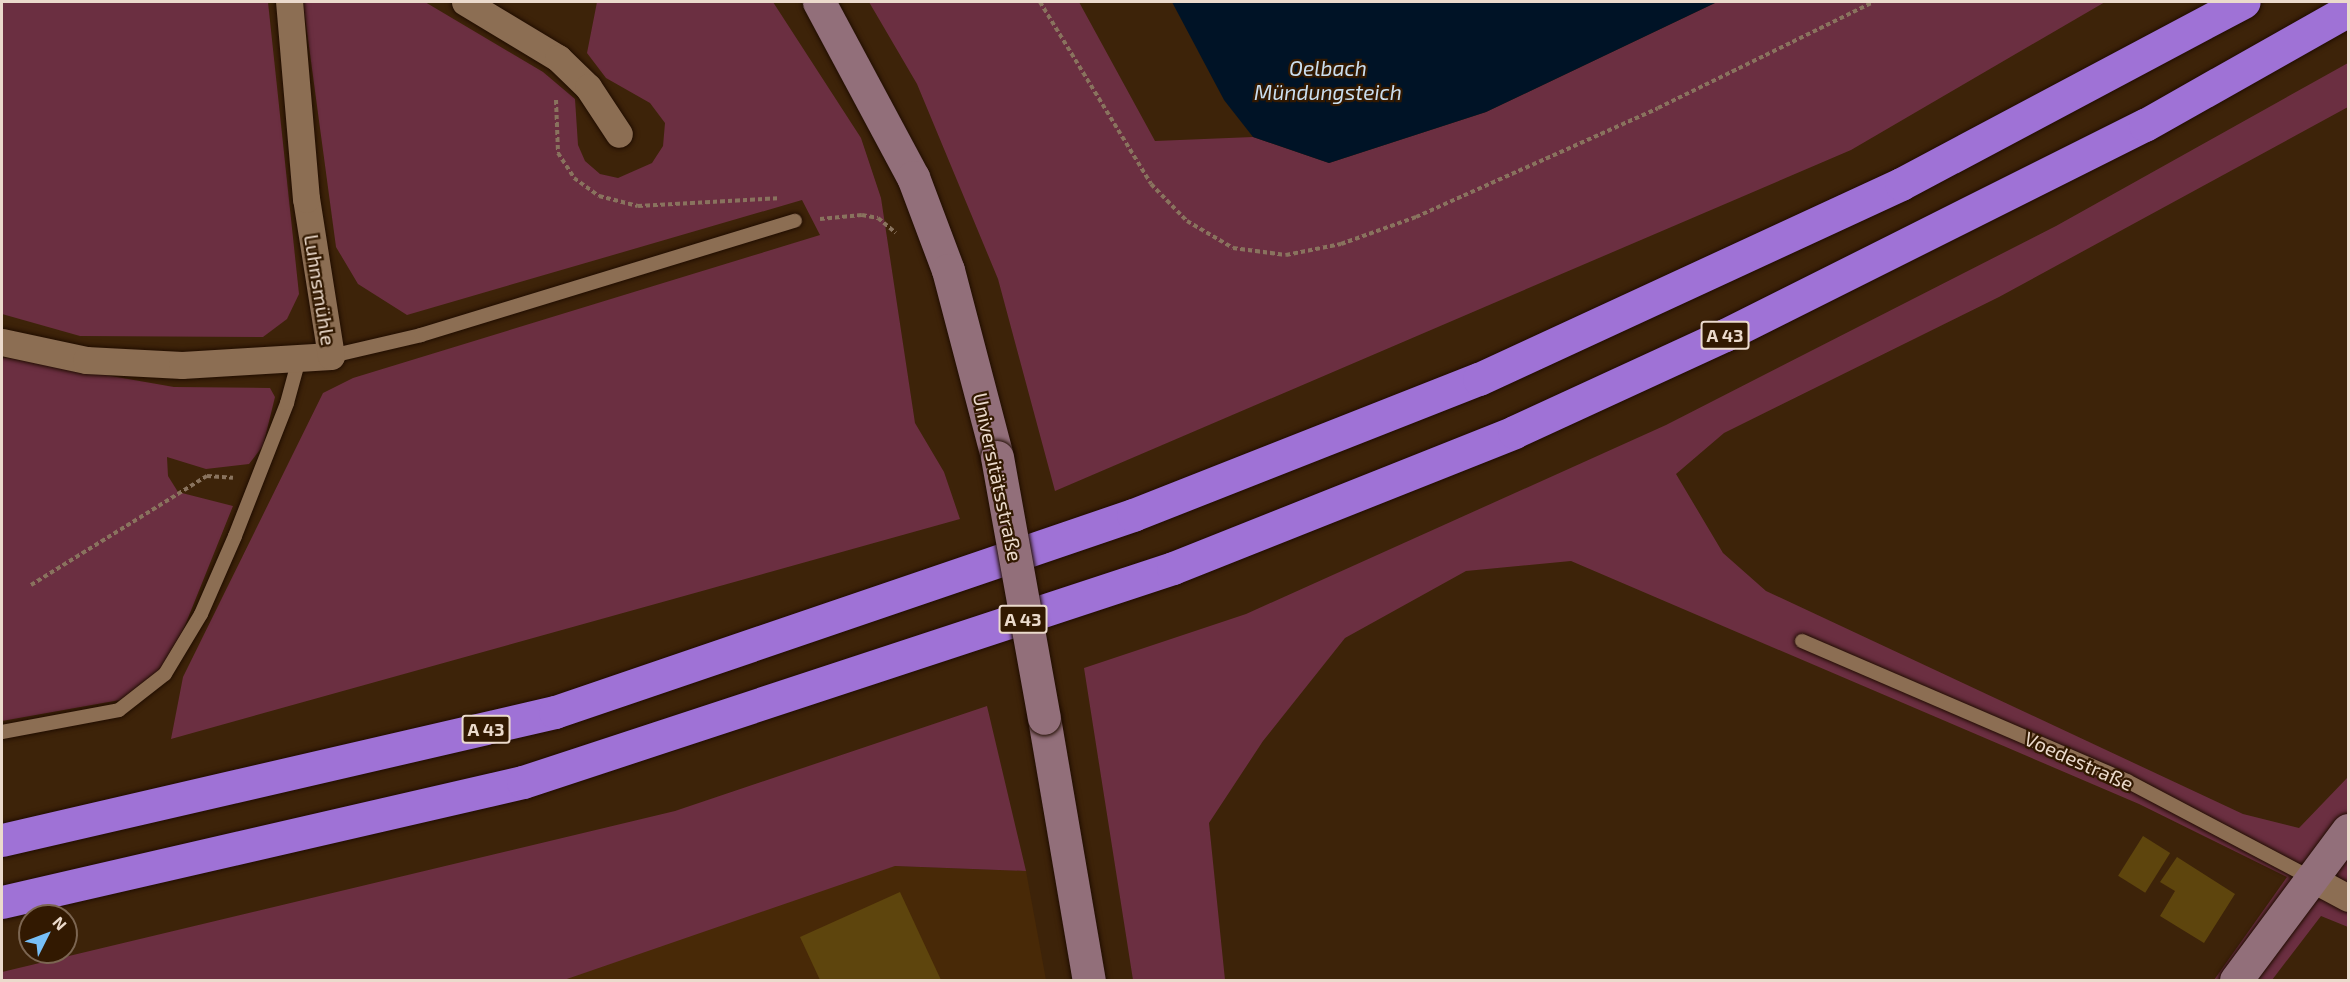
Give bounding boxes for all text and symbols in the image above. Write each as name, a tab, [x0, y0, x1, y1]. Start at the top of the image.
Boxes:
water label: Oelbach Mündungsteich	[1254, 55, 1402, 105]
street label: Luhnsmühle	[299, 233, 341, 347]
road number: A 43	[1700, 320, 1750, 350]
street label: Universitätsstraße	[968, 391, 1028, 563]
road number: A 43	[998, 604, 1048, 634]
road number: A 43	[460, 714, 512, 744]
street label: Voedestraße	[2021, 726, 2137, 796]
north arrow	[18, 904, 78, 964]
text: N	[49, 912, 71, 934]

